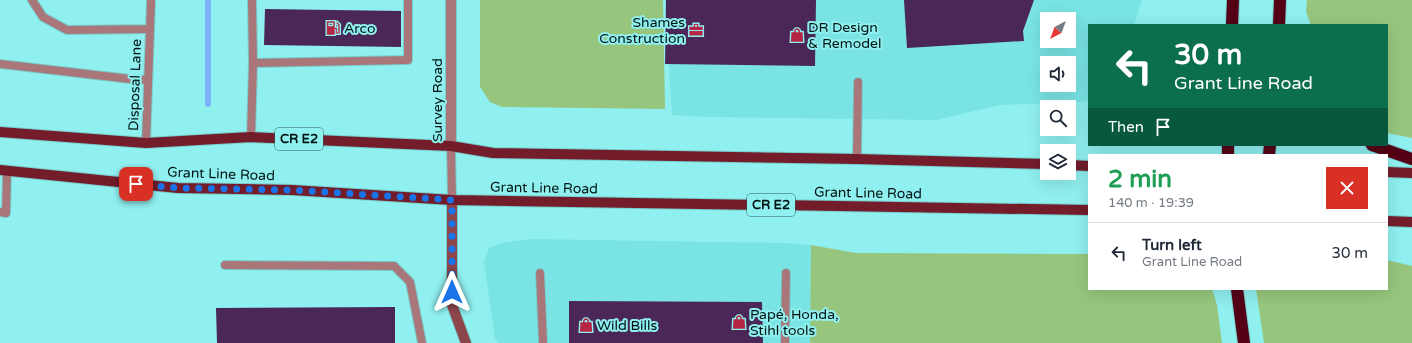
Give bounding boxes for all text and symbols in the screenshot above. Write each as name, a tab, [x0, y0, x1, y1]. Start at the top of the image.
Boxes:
north arrow	[1040, 12, 1076, 48]
map controls	[1040, 12, 1076, 180]
place label: Shames Construction	[599, 14, 685, 47]
place label: DR Design & Remodel	[808, 19, 881, 52]
fuel station icon: Arco	[325, 20, 341, 36]
place label: Arco	[344, 20, 375, 37]
office icon: Shames Construction	[688, 22, 704, 38]
shop icon: DR Design & Remodel	[789, 27, 805, 43]
text: 30 m	[1174, 38, 1242, 72]
street label: Disposal Lane	[125, 39, 145, 131]
icon: left	[1108, 40, 1160, 92]
button: sound	[1040, 56, 1076, 92]
street label: Survey Road	[429, 58, 446, 142]
text: Grant Line Road	[1174, 72, 1313, 94]
button: search	[1040, 100, 1076, 136]
icon: arrive	[1152, 116, 1174, 138]
text: Then	[1108, 118, 1144, 136]
road number: CR E2	[275, 128, 323, 150]
button: layers	[1040, 144, 1076, 180]
street label: Grant Line Road	[167, 164, 275, 184]
text: 2 min	[1108, 165, 1172, 194]
pin	[119, 167, 153, 201]
button: close	[1326, 167, 1368, 209]
icon: arrive	[125, 173, 147, 195]
street label: Grant Line Road	[490, 179, 598, 197]
street label: Grant Line Road	[814, 184, 922, 202]
road number: CR E2	[747, 194, 795, 216]
text: 140 m · 19:39	[1108, 195, 1194, 211]
text: Turn left	[1142, 236, 1202, 254]
icon: left	[1108, 242, 1130, 264]
text: 30 m	[1331, 244, 1368, 262]
text: Grant Line Road	[1142, 254, 1242, 270]
position arrow	[431, 271, 473, 313]
place label: Papé, Honda, Stihl tools	[750, 306, 839, 339]
shop icon: Papé, Honda, Stihl tools	[731, 314, 747, 330]
shop icon: Wild Bills	[578, 317, 594, 333]
place label: Wild Bills	[597, 317, 658, 334]

